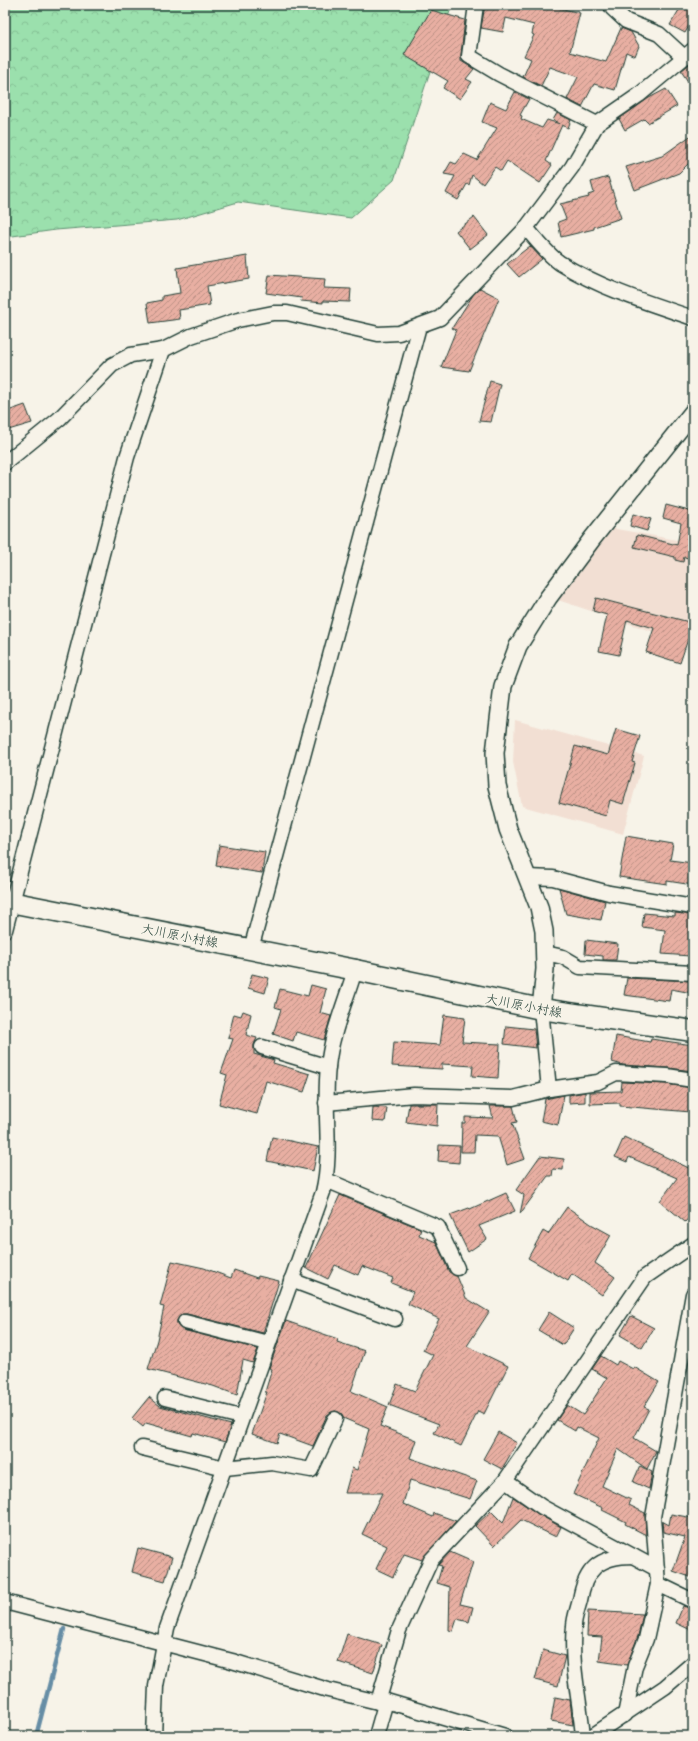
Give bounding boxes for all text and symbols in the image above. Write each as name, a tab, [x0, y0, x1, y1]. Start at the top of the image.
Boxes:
street label: 大川原小村線	[139, 917, 221, 954]
street label: 大川原小村線	[483, 987, 565, 1024]

